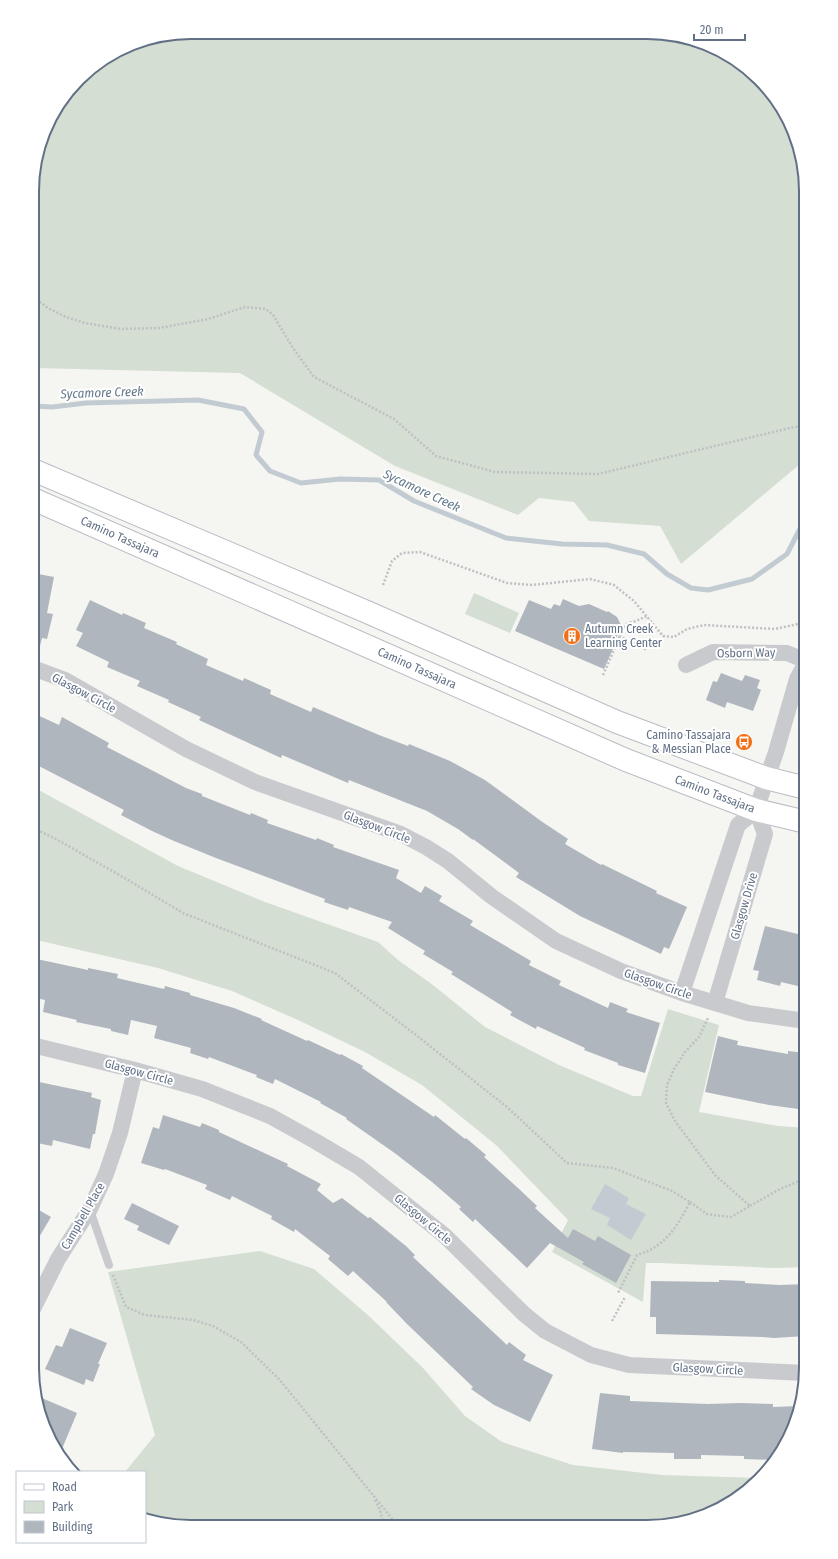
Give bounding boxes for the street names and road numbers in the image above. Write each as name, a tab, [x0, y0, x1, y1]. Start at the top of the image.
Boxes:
street label: Camino Tassajara	[78, 513, 162, 561]
street label: Camino Tassajara	[375, 644, 459, 692]
street label: Osborn Way	[717, 645, 776, 661]
street label: Glasgow Circle	[50, 670, 118, 716]
street label: Camino Tassajara	[673, 772, 757, 816]
street label: Glasgow Circle	[342, 808, 412, 846]
street label: Glasgow Drive	[728, 871, 760, 941]
street label: Glasgow Circle	[622, 966, 694, 1002]
street label: Glasgow Circle	[103, 1056, 175, 1088]
street label: Campbell Place	[58, 1180, 108, 1252]
street label: Glasgow Circle	[391, 1191, 455, 1247]
street label: Glasgow Circle	[672, 1360, 744, 1378]

